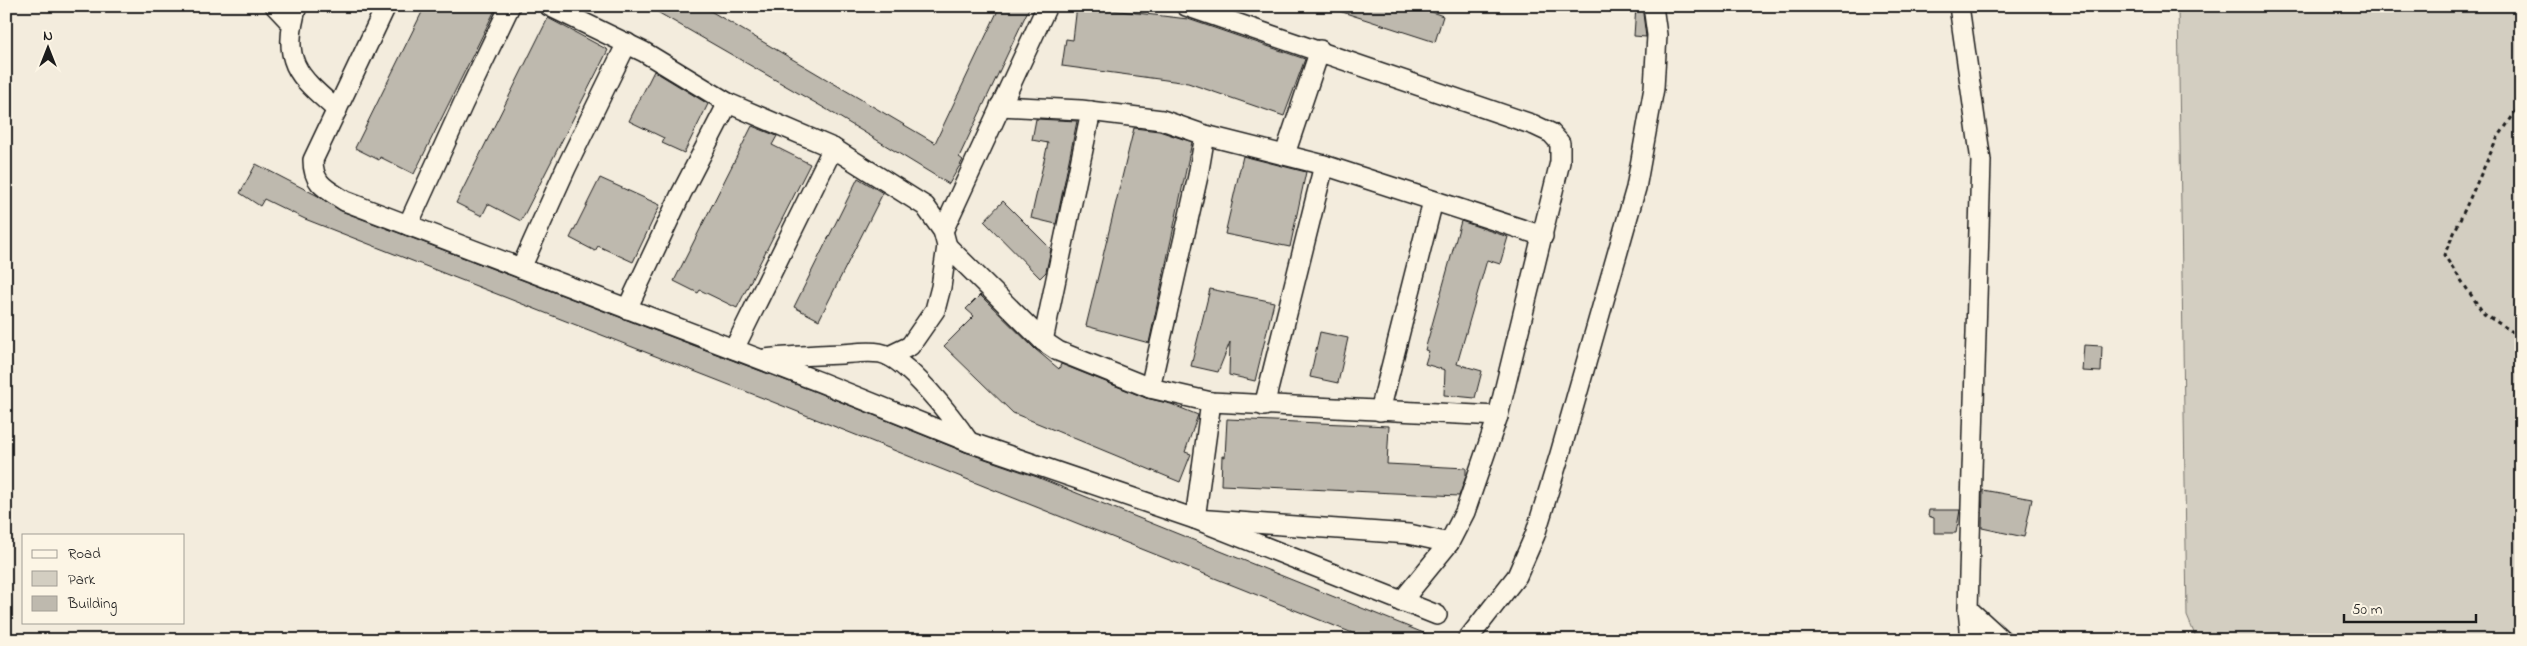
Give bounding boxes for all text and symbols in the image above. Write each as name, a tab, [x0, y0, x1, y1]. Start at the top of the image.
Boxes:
north arrow	[22, 22, 72, 72]
text: N	[43, 26, 53, 47]
legend	[22, 534, 185, 624]
text: Road	[68, 543, 101, 565]
text: Park	[68, 569, 96, 591]
scale bar	[2344, 591, 2477, 623]
text: Building	[67, 593, 117, 616]
text: 50 m	[2352, 599, 2383, 621]

